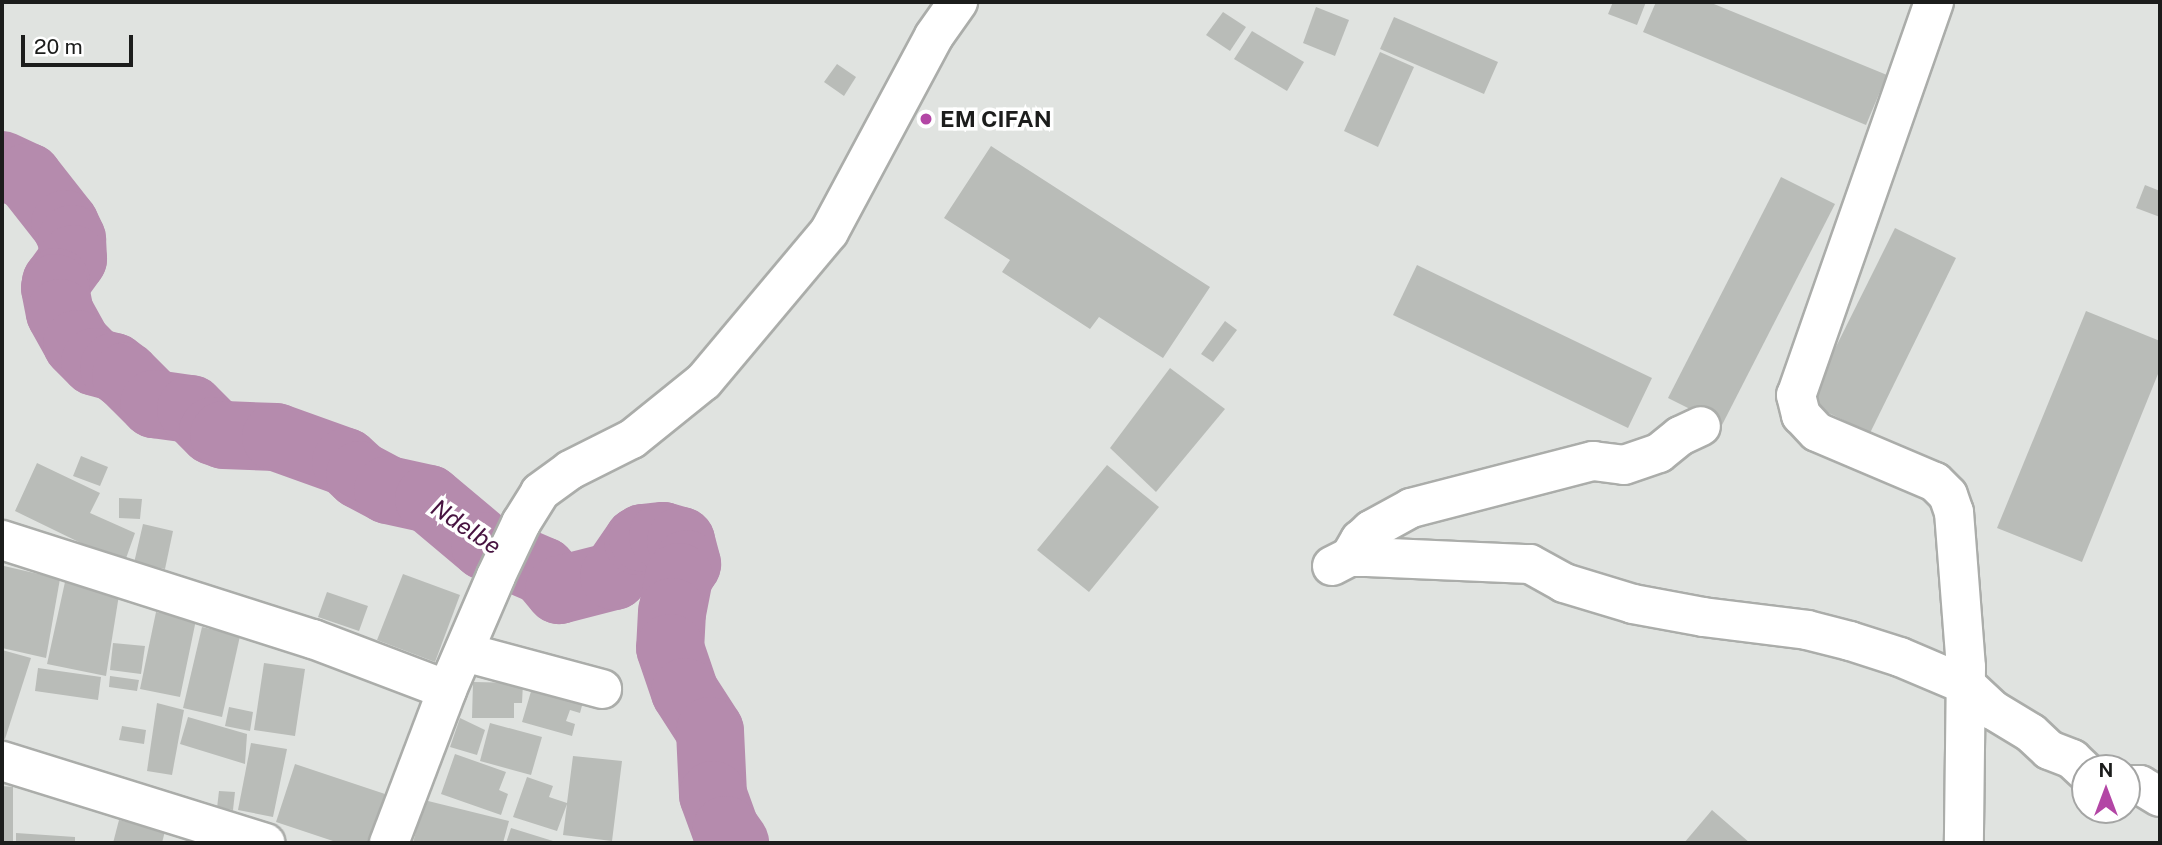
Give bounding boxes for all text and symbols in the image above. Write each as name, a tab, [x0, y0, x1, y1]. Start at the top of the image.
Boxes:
scale bar	[24, 21, 136, 65]
text: 20 m	[34, 34, 83, 59]
place label: EM CIFAN	[940, 105, 1052, 133]
marker: EM CIFAN	[918, 111, 934, 127]
water label: Ndelbe	[426, 493, 506, 561]
north arrow	[2071, 754, 2141, 824]
text: N	[2099, 759, 2113, 781]

